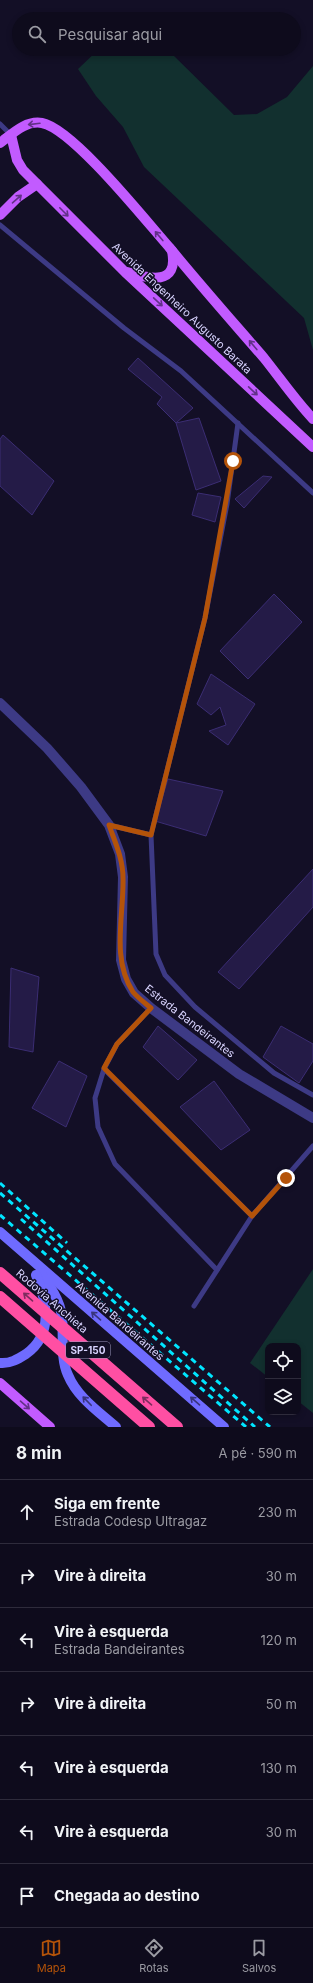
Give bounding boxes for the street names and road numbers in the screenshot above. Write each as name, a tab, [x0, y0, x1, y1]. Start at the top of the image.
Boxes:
street label: Avenida Engenheiro Augusto Barata	[109, 239, 255, 377]
street label: Estrada Bandeirantes	[142, 981, 238, 1061]
street label: Rodovia Anchieta	[13, 1266, 91, 1336]
street label: Avenida Bandeirantes	[73, 1279, 167, 1363]
road number: SP-150	[66, 1342, 110, 1358]

